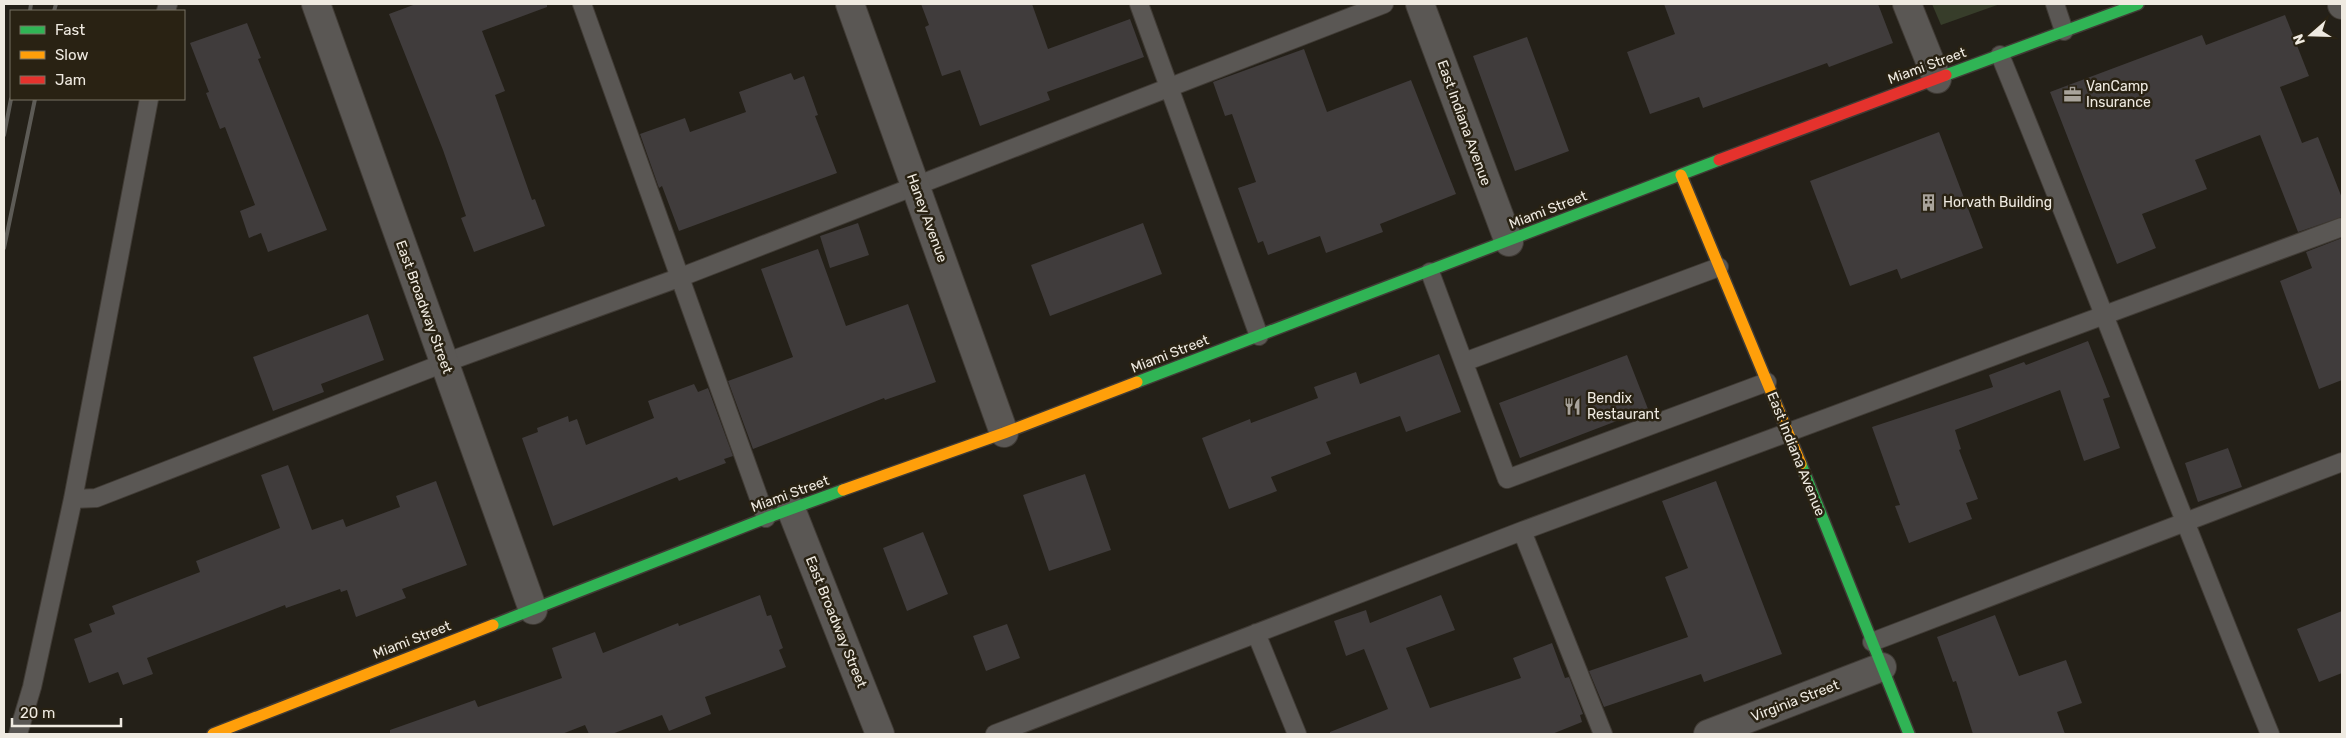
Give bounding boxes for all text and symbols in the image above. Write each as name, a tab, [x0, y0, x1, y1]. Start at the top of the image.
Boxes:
legend	[10, 10, 185, 100]
north arrow	[2286, 10, 2336, 60]
text: Fast	[55, 21, 85, 39]
text: N	[2290, 32, 2309, 47]
street label: Miami Street	[1886, 44, 1969, 88]
text: Slow	[55, 46, 88, 64]
street label: East Indiana Avenue	[1433, 58, 1495, 188]
text: Jam	[55, 71, 86, 89]
place label: VanCamp Insurance	[2086, 78, 2151, 111]
office icon: VanCamp Insurance	[2062, 84, 2082, 104]
street label: Haney Avenue	[903, 171, 951, 265]
street label: Miami Street	[1507, 187, 1590, 233]
building icon: Horvath Building	[1919, 192, 1939, 212]
place label: Horvath Building	[1943, 194, 2052, 211]
street label: East Broadway Street	[392, 238, 456, 377]
street label: Miami Street	[1129, 331, 1212, 377]
street label: East Indiana Avenue	[1763, 389, 1829, 519]
place label: Bendix Restaurant	[1587, 390, 1660, 423]
restaurant icon: Bendix Restaurant	[1563, 396, 1583, 416]
street label: Miami Street	[749, 472, 832, 516]
street label: East Broadway Street	[802, 554, 870, 691]
street label: Miami Street	[371, 617, 454, 663]
street label: Virginia Street	[1749, 676, 1842, 726]
scale bar	[12, 696, 121, 728]
text: 20 m	[20, 704, 55, 722]

